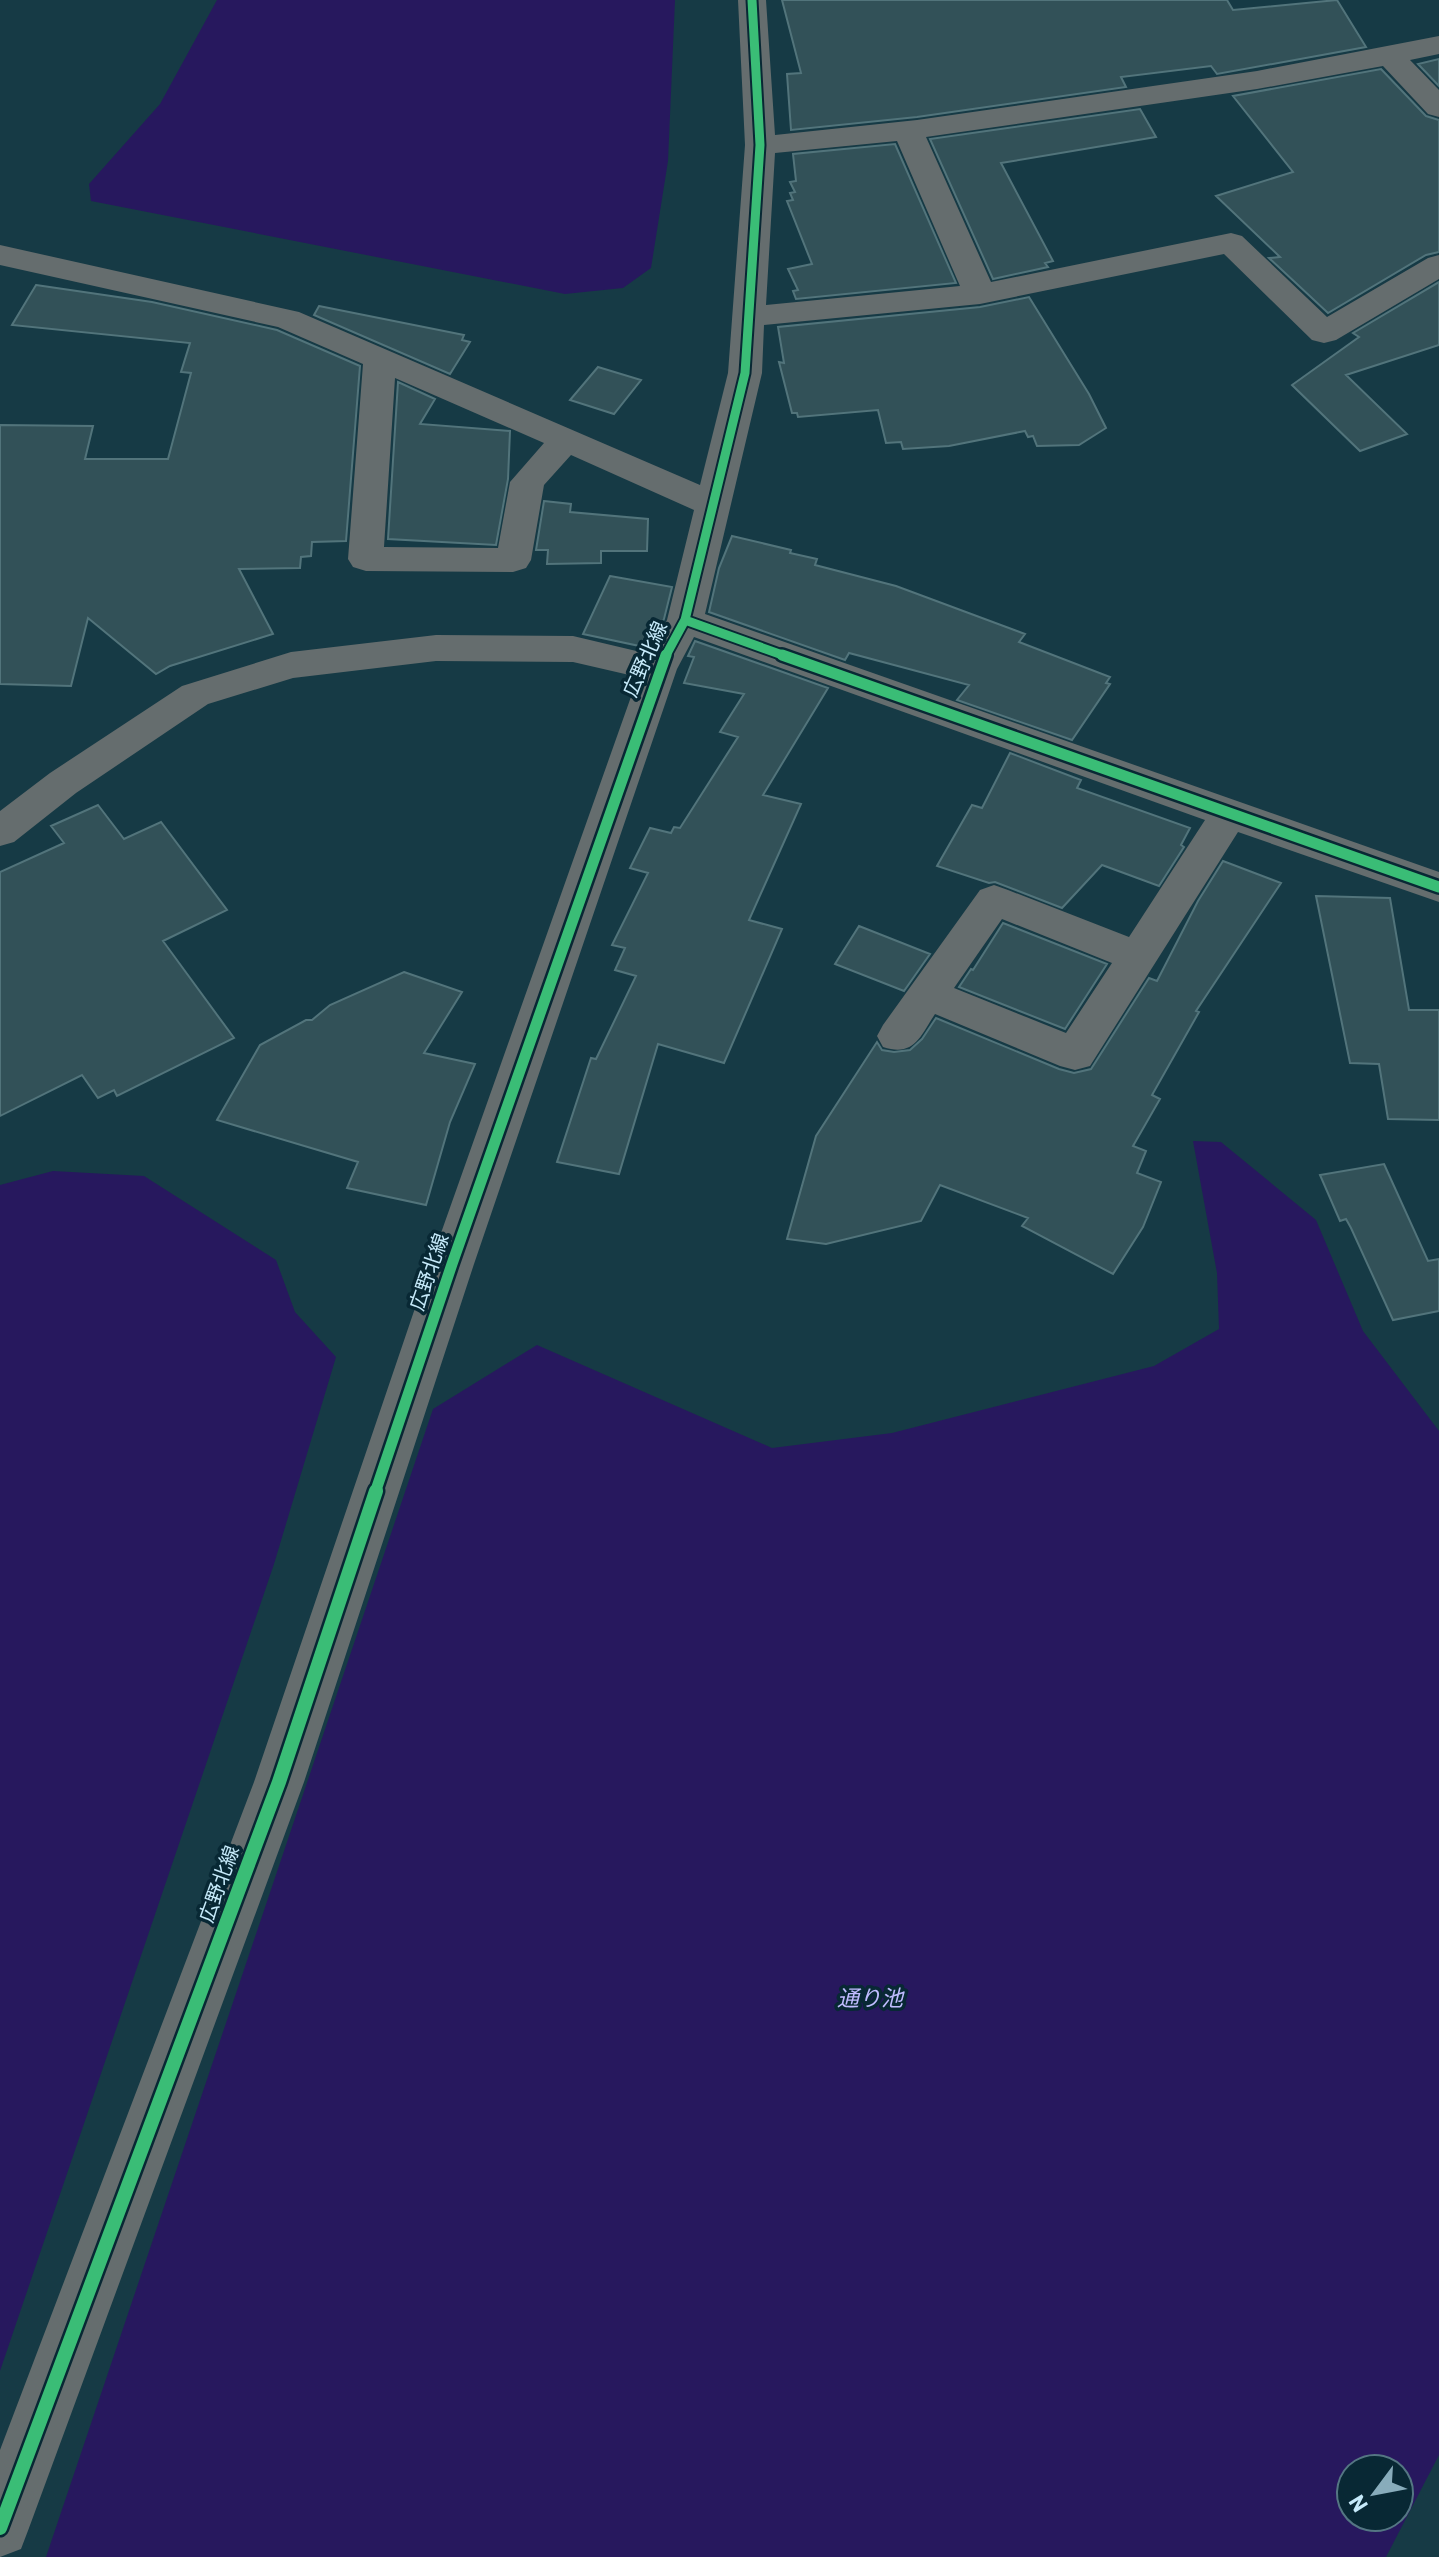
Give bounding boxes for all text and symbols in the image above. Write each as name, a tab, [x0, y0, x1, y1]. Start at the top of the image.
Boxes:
street label: 広野北線	[617, 617, 671, 700]
street label: 広野北線	[404, 1230, 452, 1313]
street label: 広野北線	[193, 1842, 243, 1925]
water label: 通り池	[837, 1984, 905, 2010]
north arrow	[1335, 2453, 1415, 2533]
text: N	[1342, 2491, 1372, 2517]

